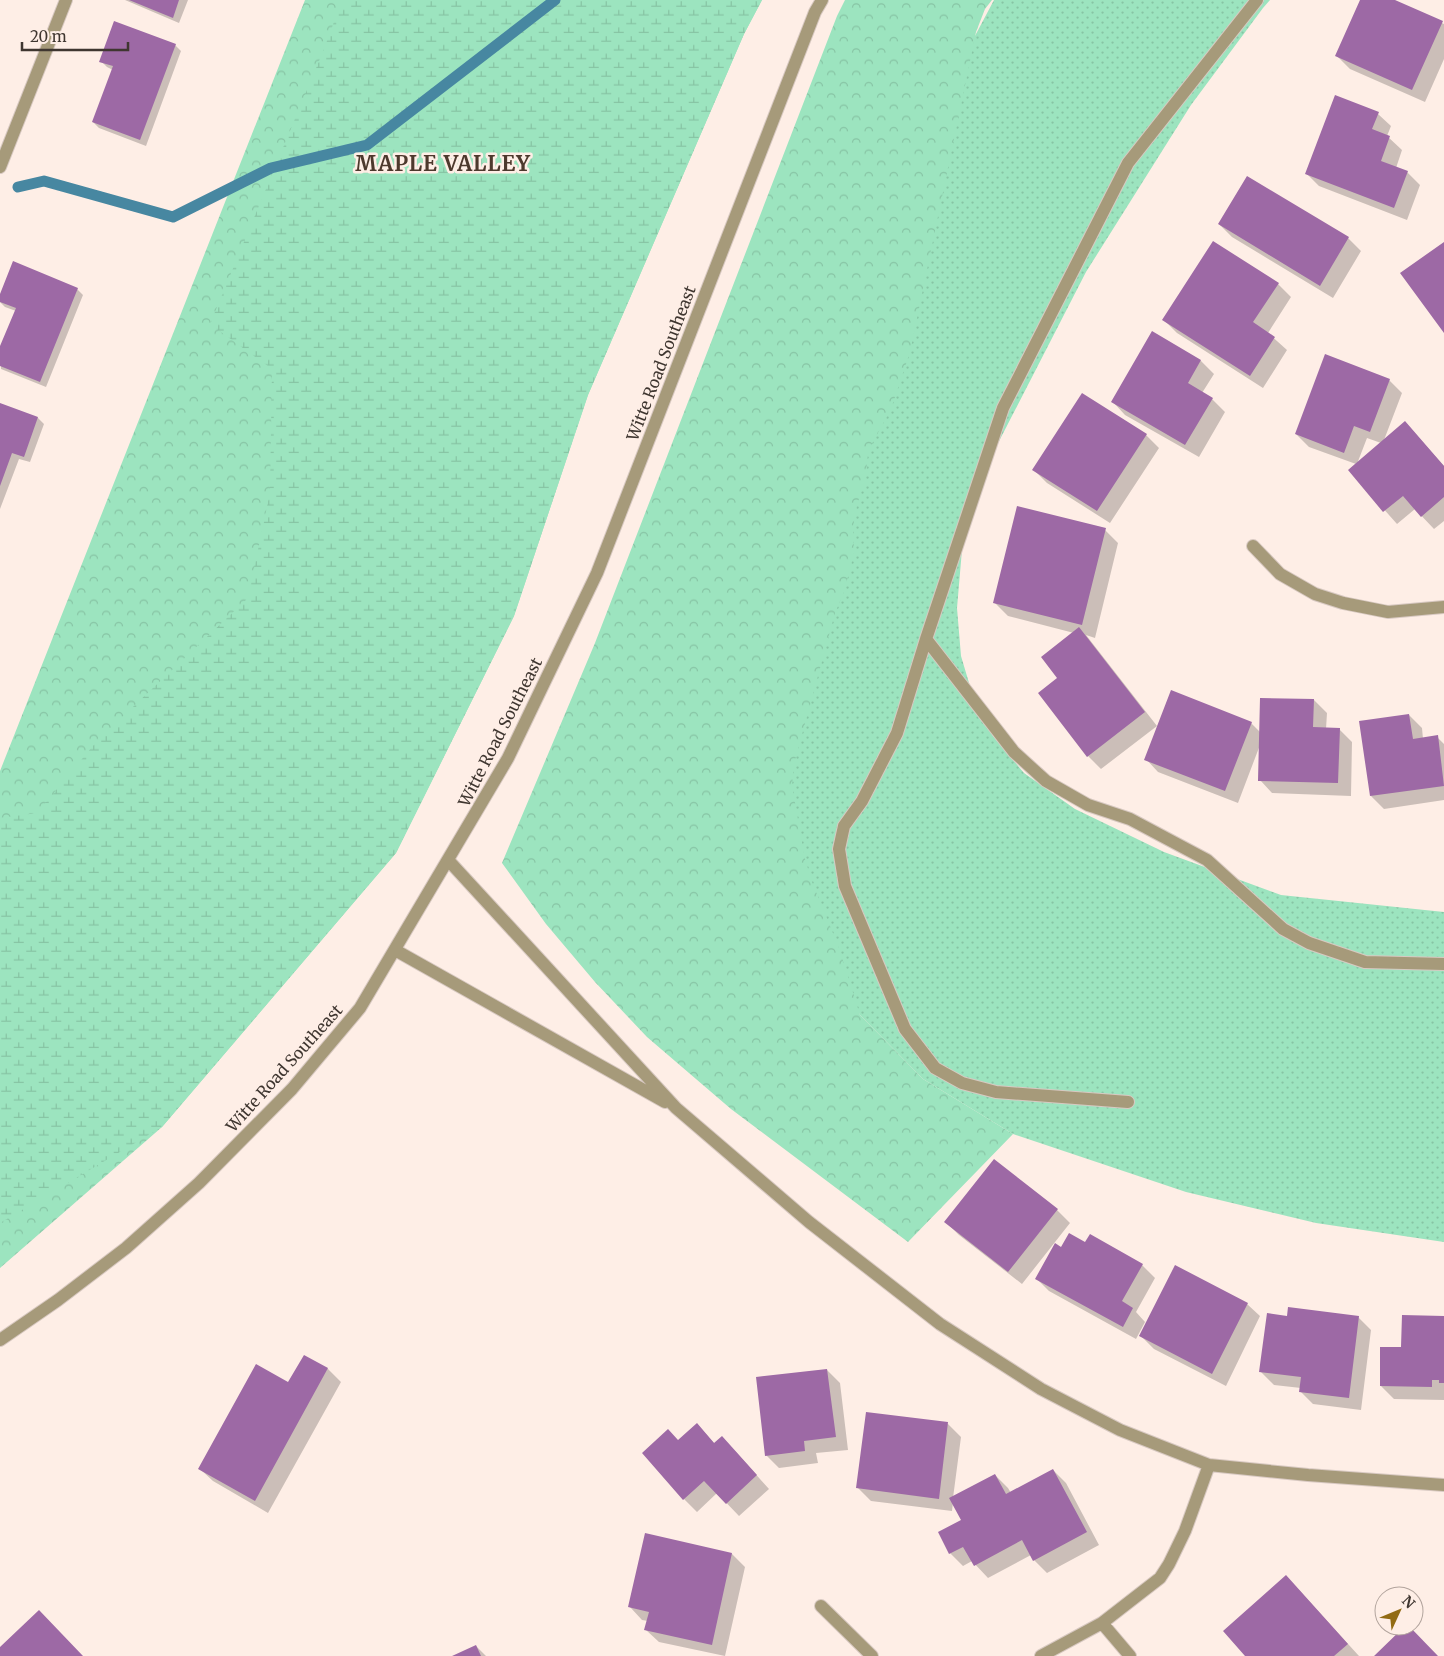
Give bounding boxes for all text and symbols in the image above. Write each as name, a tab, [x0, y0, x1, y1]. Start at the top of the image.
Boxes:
scale bar	[22, 20, 129, 52]
text: 20 m	[30, 27, 67, 46]
district label: MAPLE VALLEY	[355, 150, 531, 177]
street label: Witte Road Southeast	[622, 282, 700, 444]
street label: Witte Road Southeast	[453, 653, 547, 811]
street label: Witte Road Southeast	[221, 1000, 347, 1137]
north arrow	[1374, 1586, 1424, 1636]
text: N	[1398, 1592, 1419, 1612]

